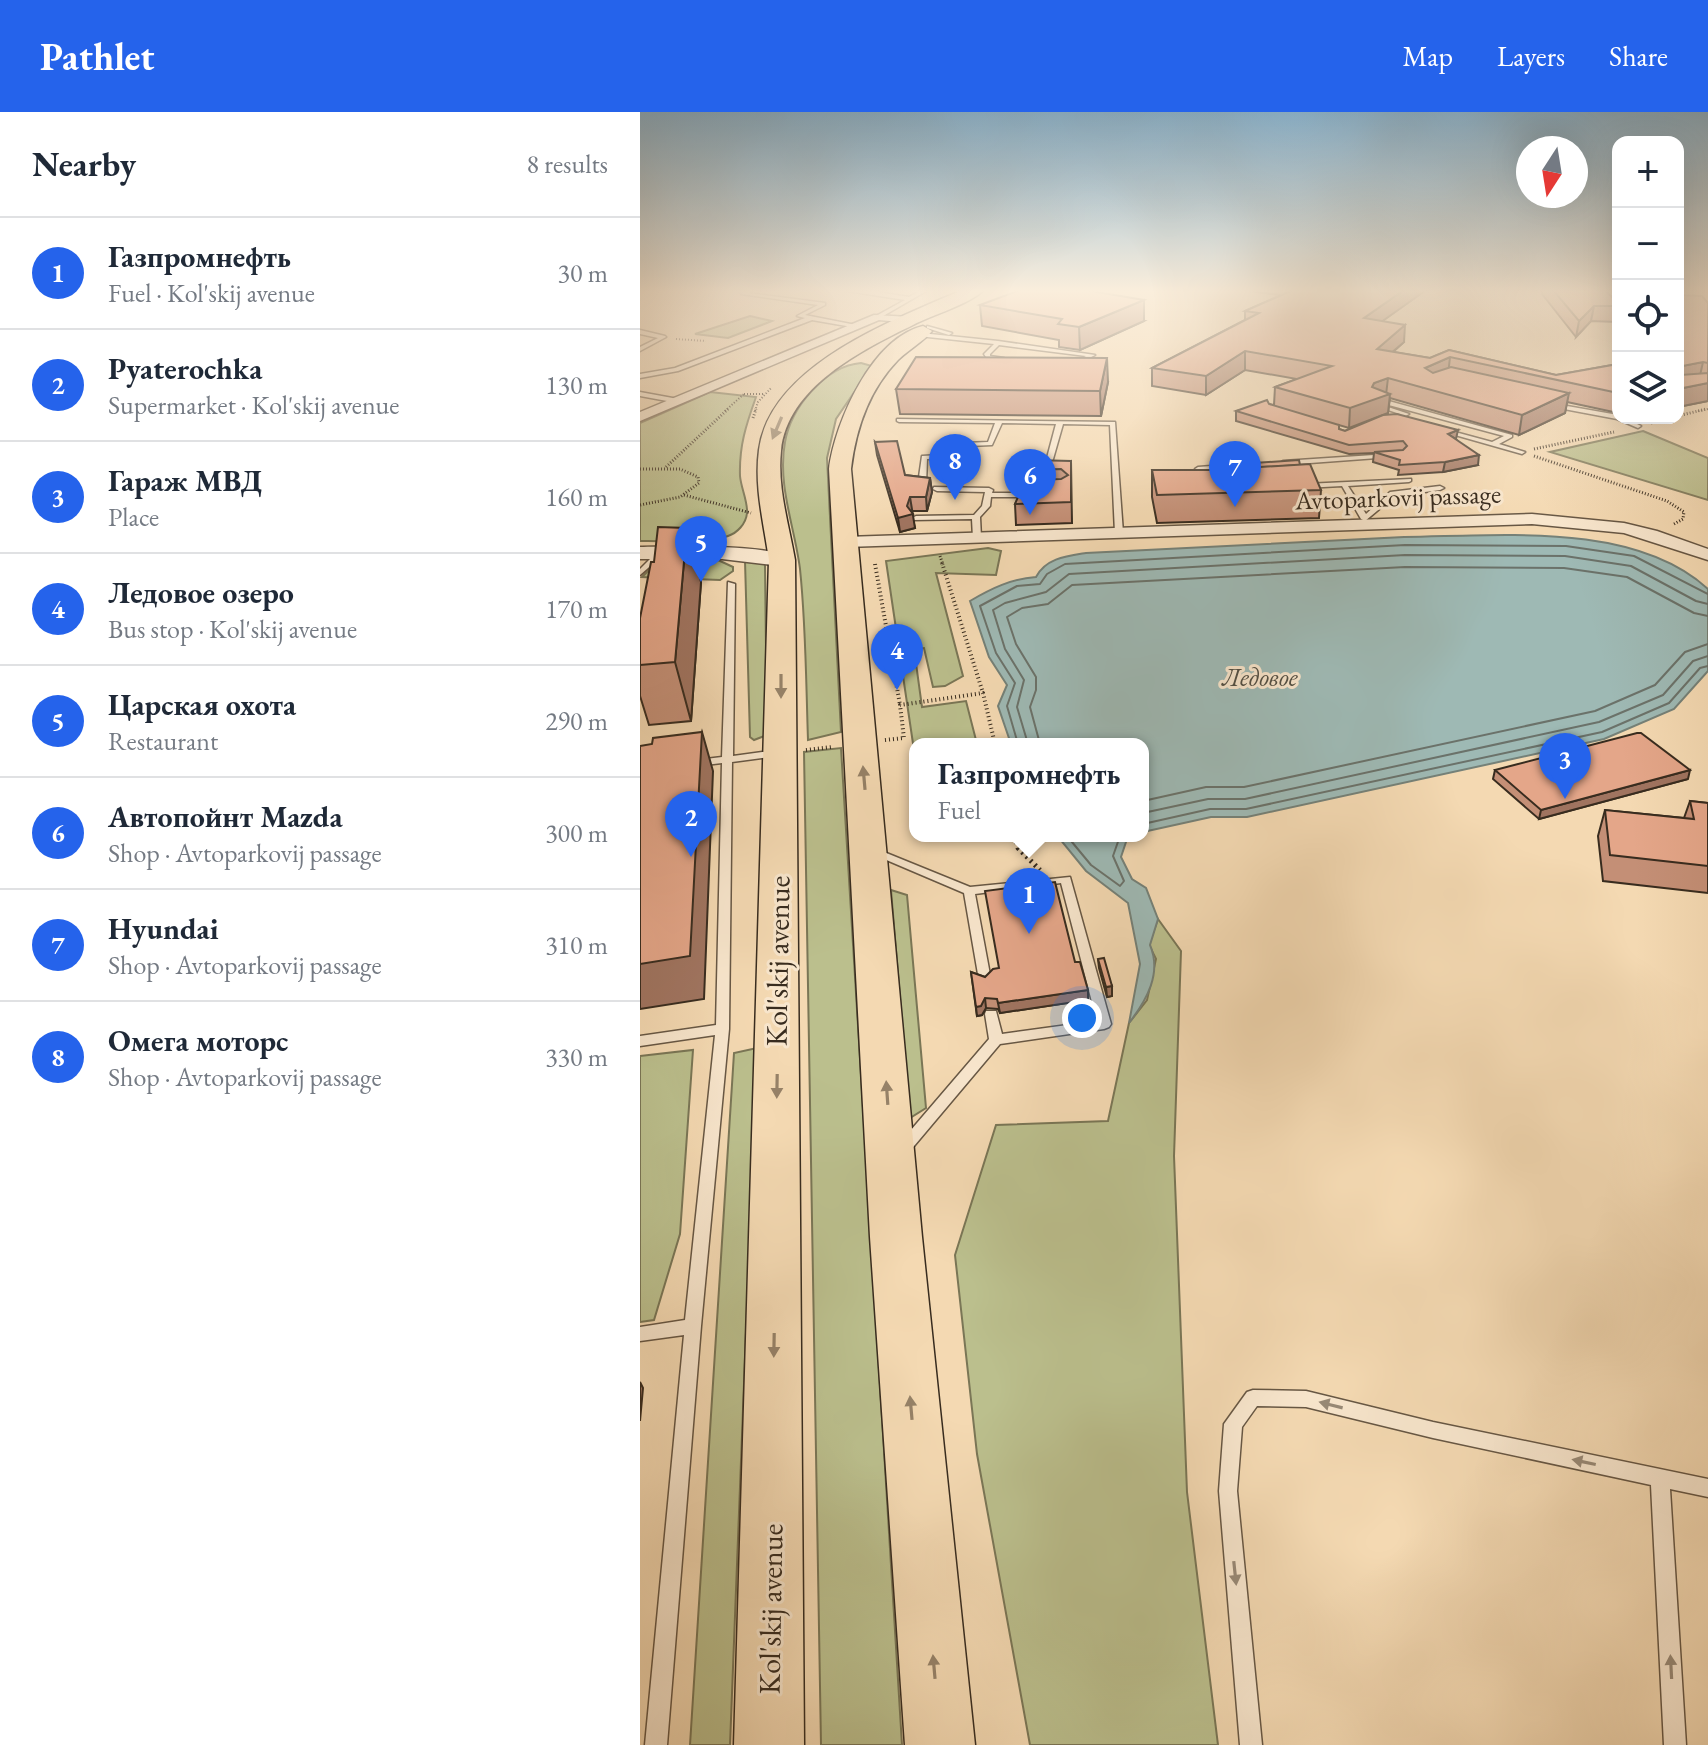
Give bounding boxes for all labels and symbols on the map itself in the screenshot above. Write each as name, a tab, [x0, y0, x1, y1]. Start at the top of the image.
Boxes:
north arrow	[1516, 136, 1588, 208]
one-way arrow	[770, 416, 783, 440]
pin: 8	[929, 434, 981, 500]
pin: 7	[1209, 441, 1261, 507]
pin: 6	[1004, 449, 1056, 515]
street label: Avtoparkovij passage	[1293, 476, 1502, 518]
pin: 5	[675, 516, 727, 582]
pin: 4	[871, 624, 923, 690]
water label: Ледовое	[1220, 660, 1299, 694]
one-way arrow	[775, 674, 788, 699]
pin: 3	[1539, 733, 1591, 799]
one-way arrow	[857, 765, 870, 790]
pin: 2	[665, 791, 717, 857]
pin: 1	[1003, 868, 1055, 934]
street label: Kol'skij avenue	[757, 875, 798, 1047]
your location	[1062, 998, 1102, 1038]
one-way arrow	[771, 1074, 783, 1099]
one-way arrow	[880, 1080, 893, 1105]
one-way arrow	[768, 1333, 780, 1358]
one-way arrow	[904, 1395, 917, 1420]
one-way arrow	[1318, 1398, 1343, 1410]
one-way arrow	[1571, 1455, 1596, 1468]
street label: Kol'skij avenue	[750, 1523, 791, 1695]
one-way arrow	[1228, 1560, 1241, 1585]
one-way arrow	[927, 1654, 940, 1679]
one-way arrow	[1664, 1654, 1677, 1679]

